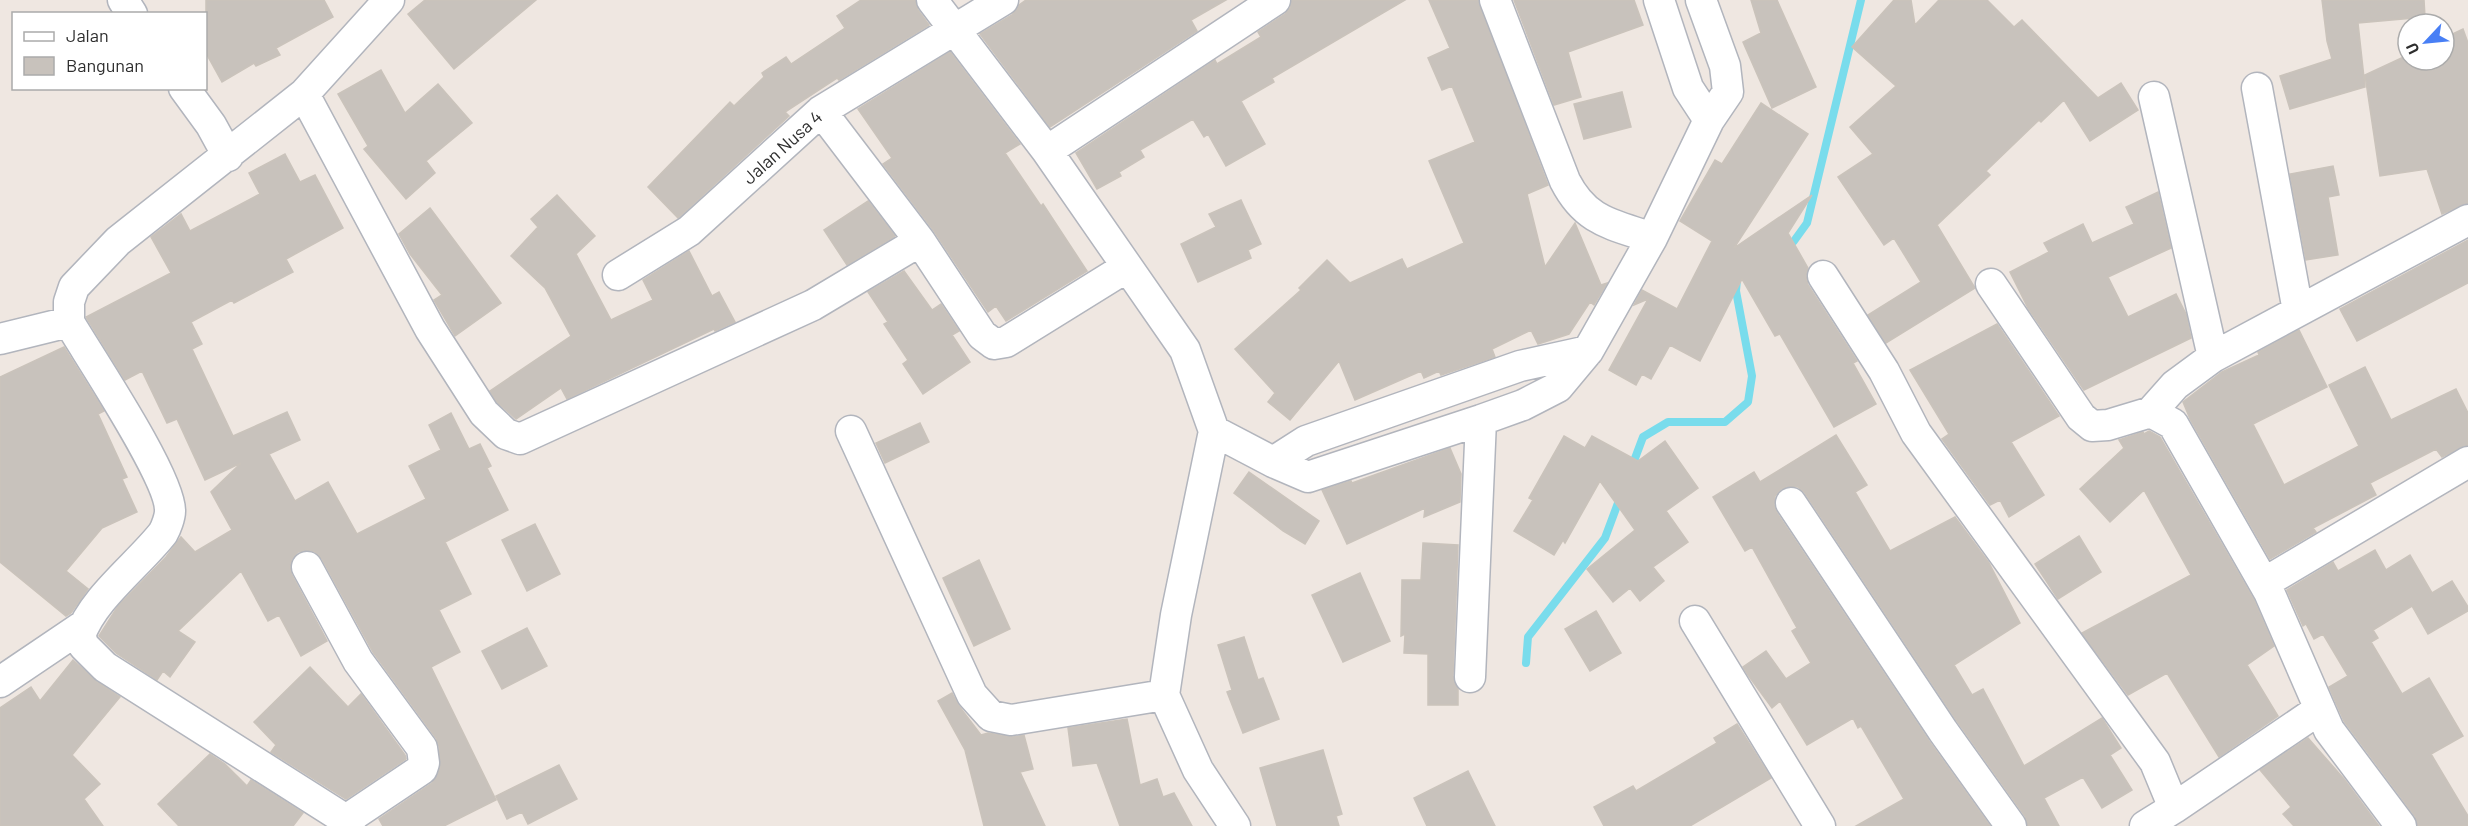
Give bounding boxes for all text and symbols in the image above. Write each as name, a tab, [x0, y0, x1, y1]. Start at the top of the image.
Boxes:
legend	[12, 12, 207, 90]
north arrow	[2396, 12, 2456, 72]
text: Jalan	[66, 24, 109, 46]
text: U	[2401, 40, 2423, 57]
text: Bangunan	[66, 54, 144, 76]
street label: Jalan Nusa 4	[738, 106, 826, 188]

